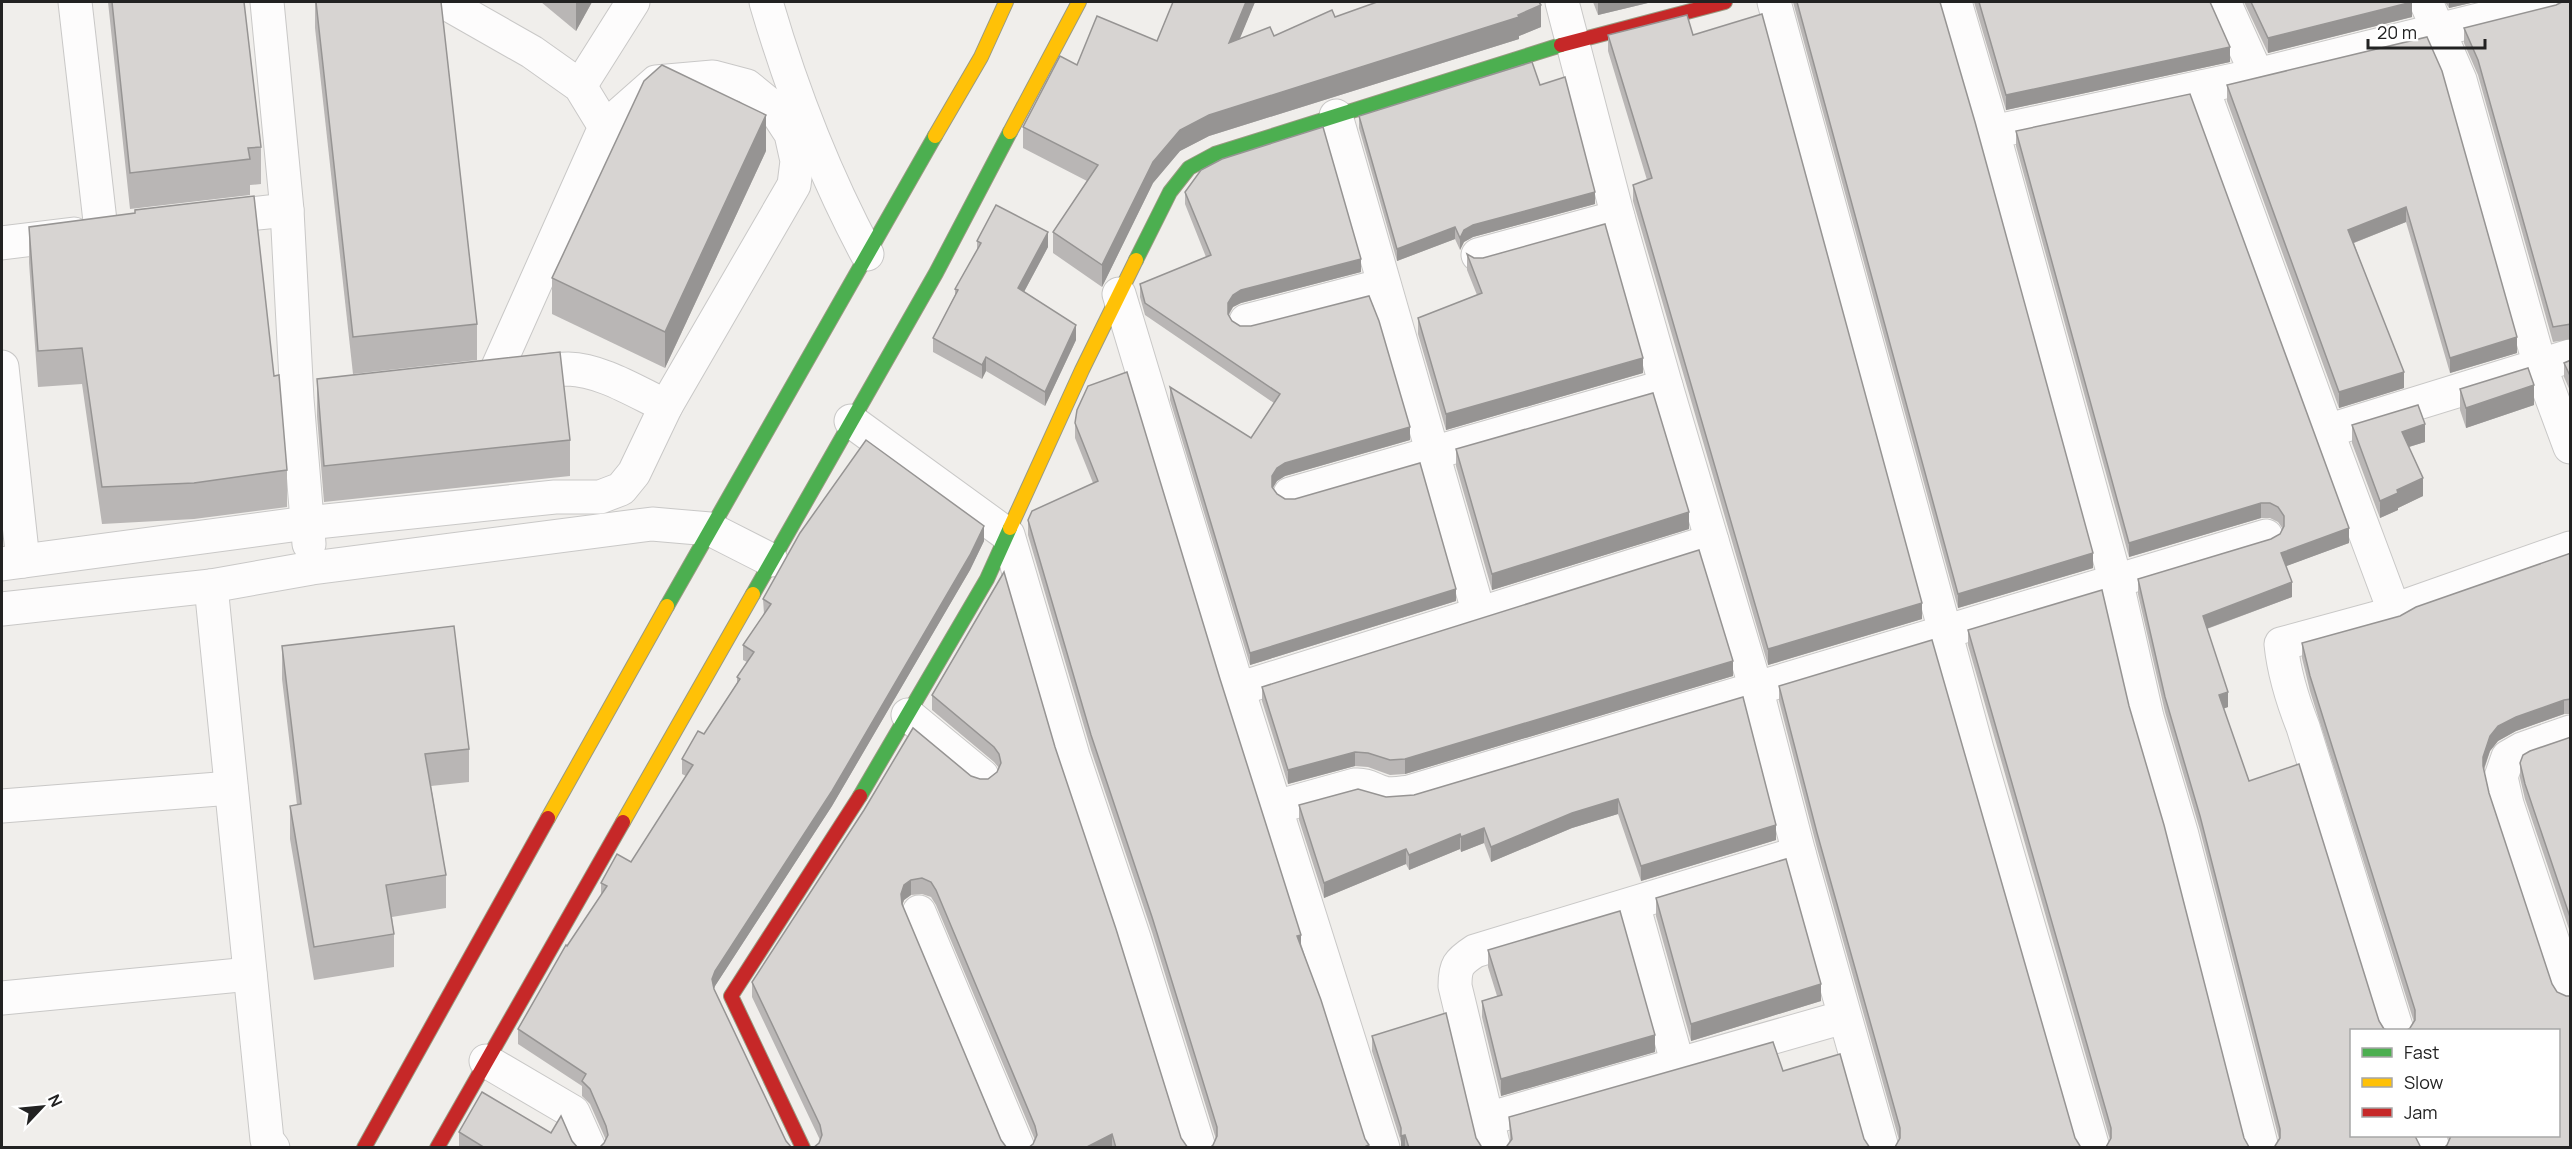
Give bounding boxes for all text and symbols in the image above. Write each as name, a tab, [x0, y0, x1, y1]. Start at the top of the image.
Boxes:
scale bar	[2368, 12, 2485, 50]
text: 20 m	[2377, 20, 2417, 44]
legend	[2350, 1029, 2560, 1137]
text: Fast	[2404, 1040, 2439, 1064]
text: Slow	[2404, 1070, 2444, 1094]
north arrow	[12, 1077, 72, 1137]
text: N	[43, 1090, 68, 1110]
text: Jam	[2404, 1100, 2438, 1124]

